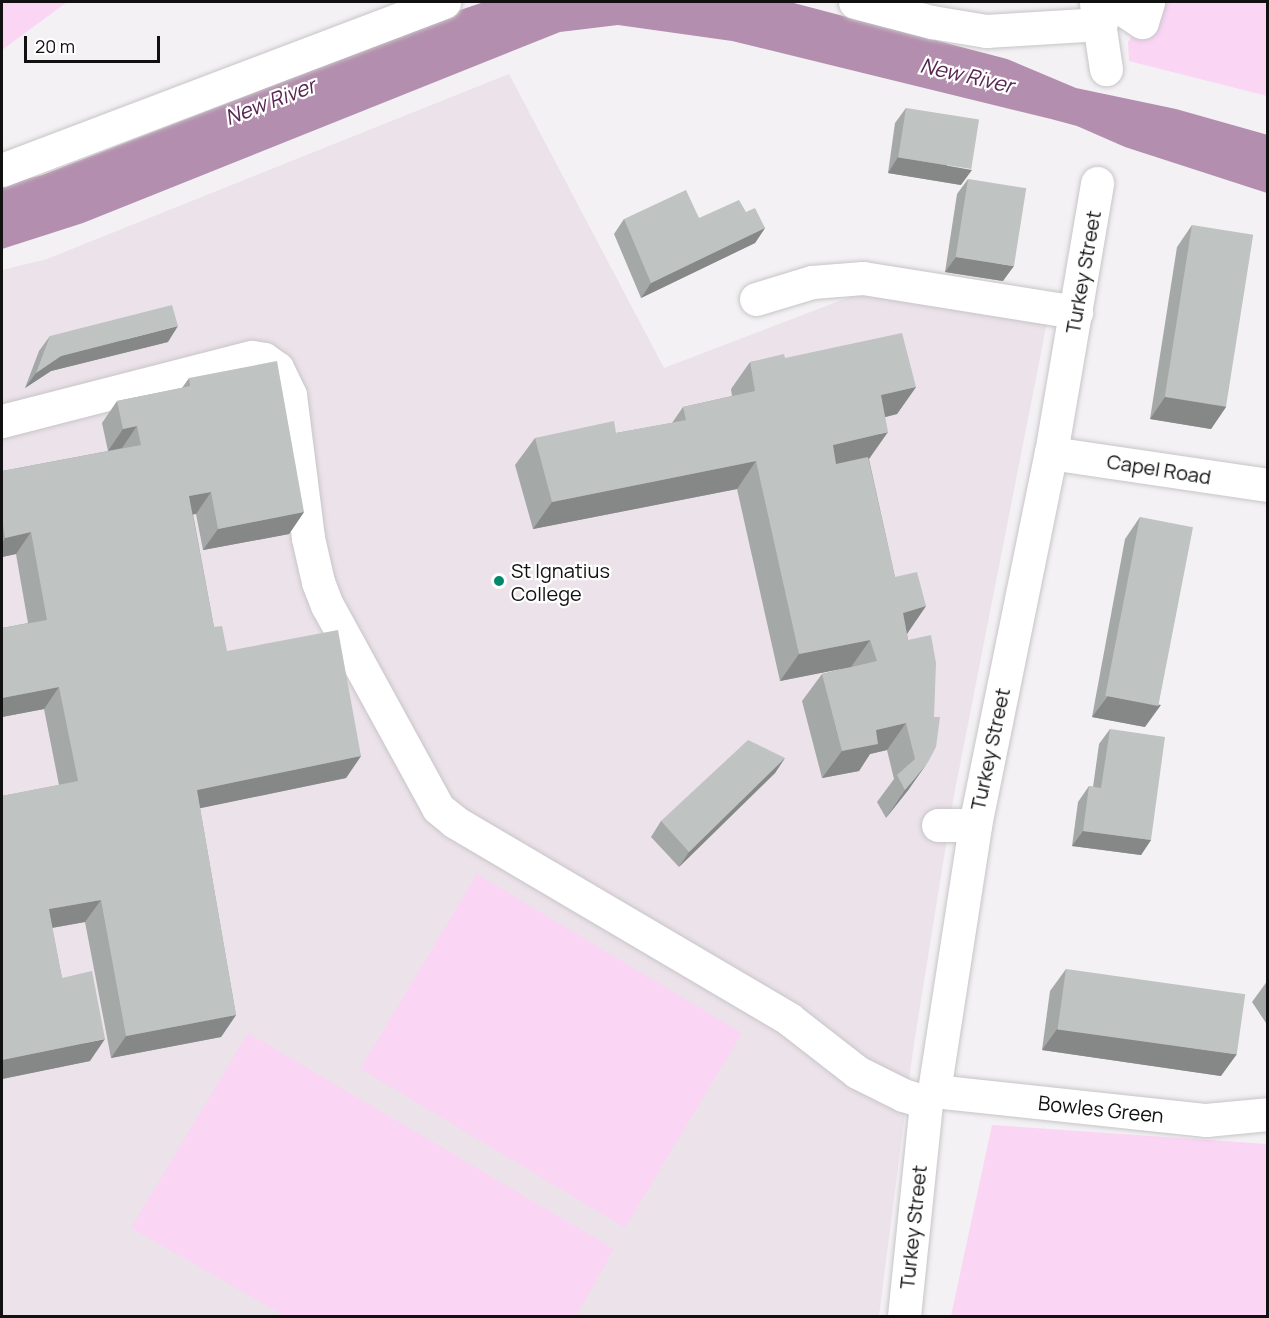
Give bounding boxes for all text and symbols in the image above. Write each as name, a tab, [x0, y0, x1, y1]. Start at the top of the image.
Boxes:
scale bar	[27, 24, 164, 62]
text: 20 m	[35, 34, 75, 58]
water label: New River	[918, 52, 1016, 98]
water label: New River	[221, 72, 319, 130]
street label: Turkey Street	[1060, 209, 1106, 335]
street label: Capel Road	[1105, 449, 1213, 489]
place label: St Ignatius College	[511, 558, 610, 605]
marker: St Ignatius College	[492, 574, 506, 588]
street label: Turkey Street	[965, 686, 1015, 812]
street label: Bowles Green	[1037, 1090, 1165, 1128]
street label: Turkey Street	[895, 1164, 931, 1290]

